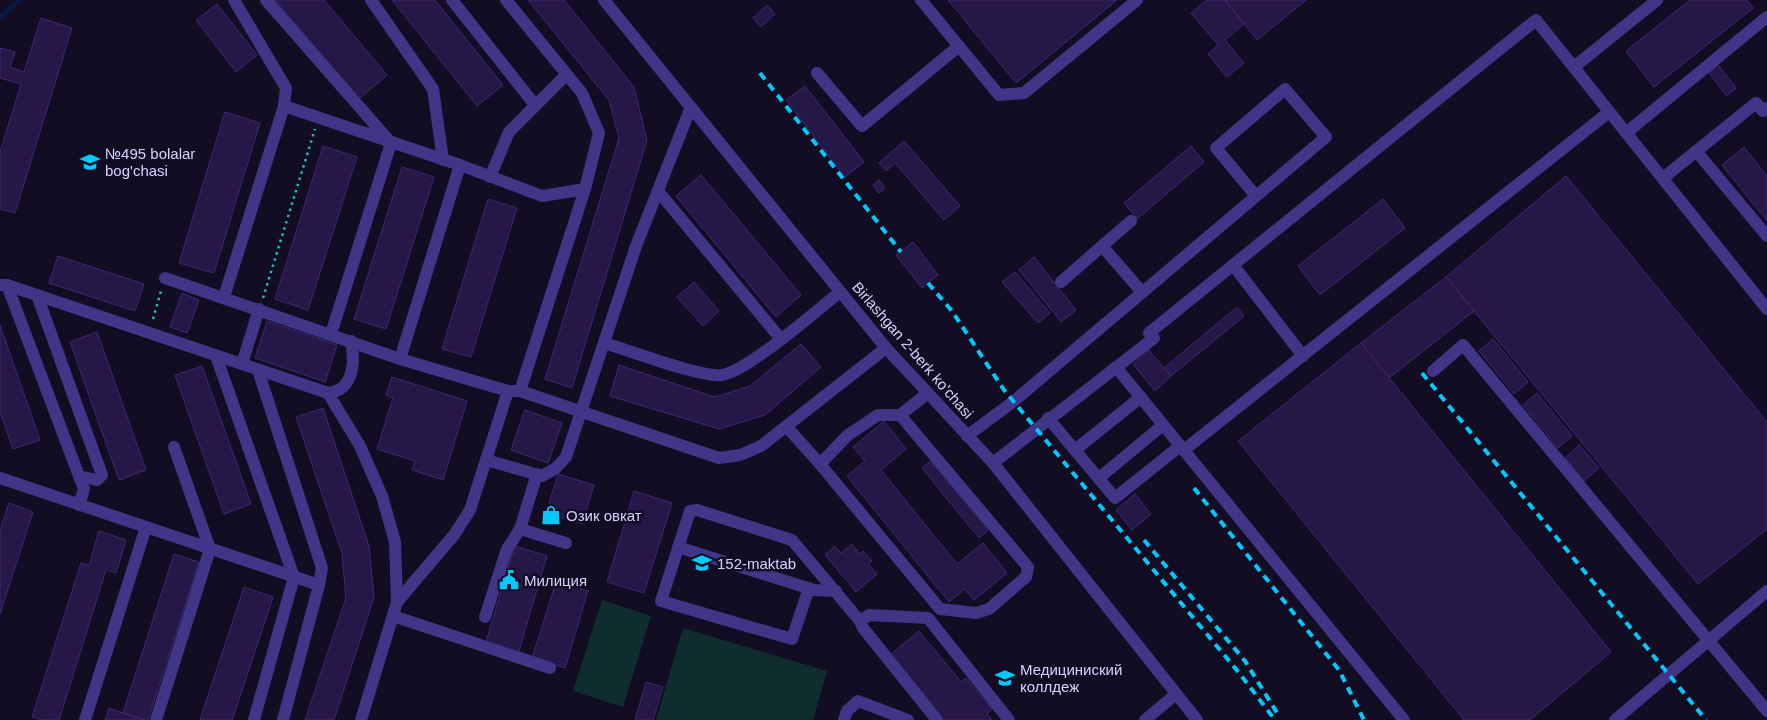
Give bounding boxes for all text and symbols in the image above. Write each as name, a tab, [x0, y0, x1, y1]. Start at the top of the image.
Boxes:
place label: №495 bolalar bog'chasi	[105, 145, 195, 179]
school or university icon: №495 bolalar bog'chasi	[79, 151, 101, 173]
street label: Birlashgan 2-berk ko'chasi	[849, 278, 977, 422]
shop icon: Озик овкат	[540, 504, 562, 526]
place label: Озик овкат	[566, 507, 642, 524]
school or university icon: 152-maktab	[691, 552, 713, 574]
place label: 152-maktab	[717, 555, 796, 572]
public building icon: Милиция	[498, 569, 520, 591]
place label: Милиция	[524, 572, 587, 589]
place label: Медициниский коллдеж	[1020, 661, 1122, 695]
school or university icon: Медициниский коллдеж	[994, 667, 1016, 689]

